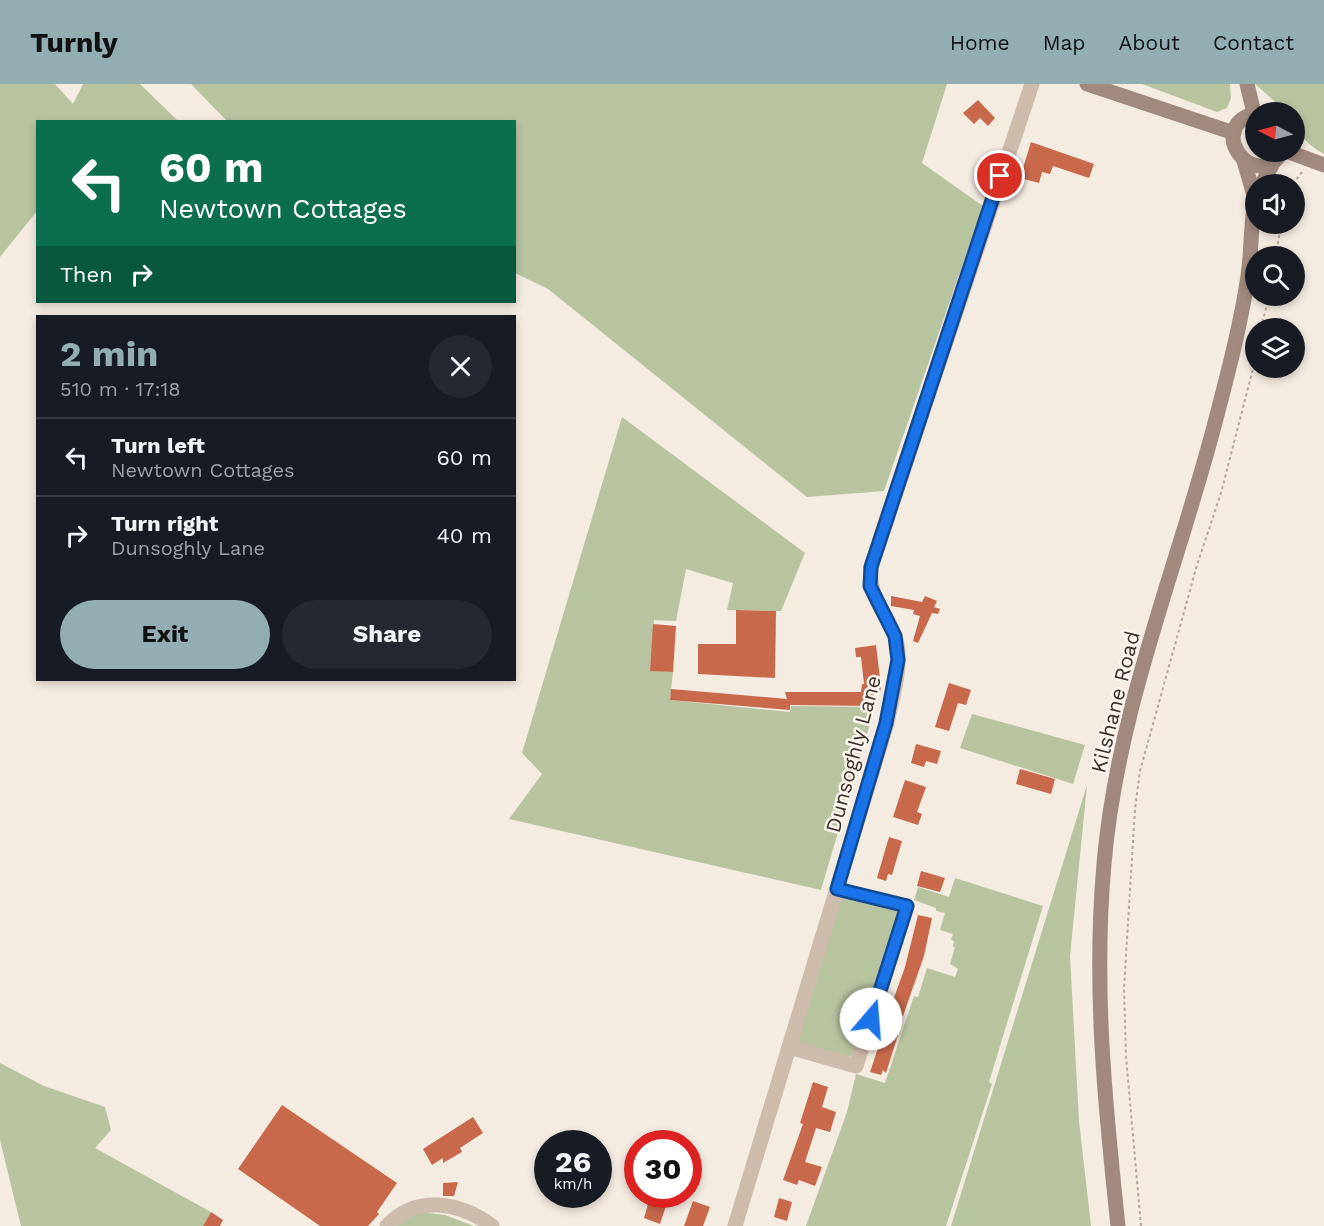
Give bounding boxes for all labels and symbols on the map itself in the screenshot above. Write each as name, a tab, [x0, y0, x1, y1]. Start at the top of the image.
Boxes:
north arrow	[1245, 102, 1305, 162]
pin	[974, 150, 1025, 201]
street label: Kilshane Road	[1085, 628, 1145, 776]
street label: Dunsoghly Lane	[820, 673, 886, 835]
position arrow	[839, 987, 903, 1051]
speed limit sign: 30	[624, 1130, 702, 1208]

